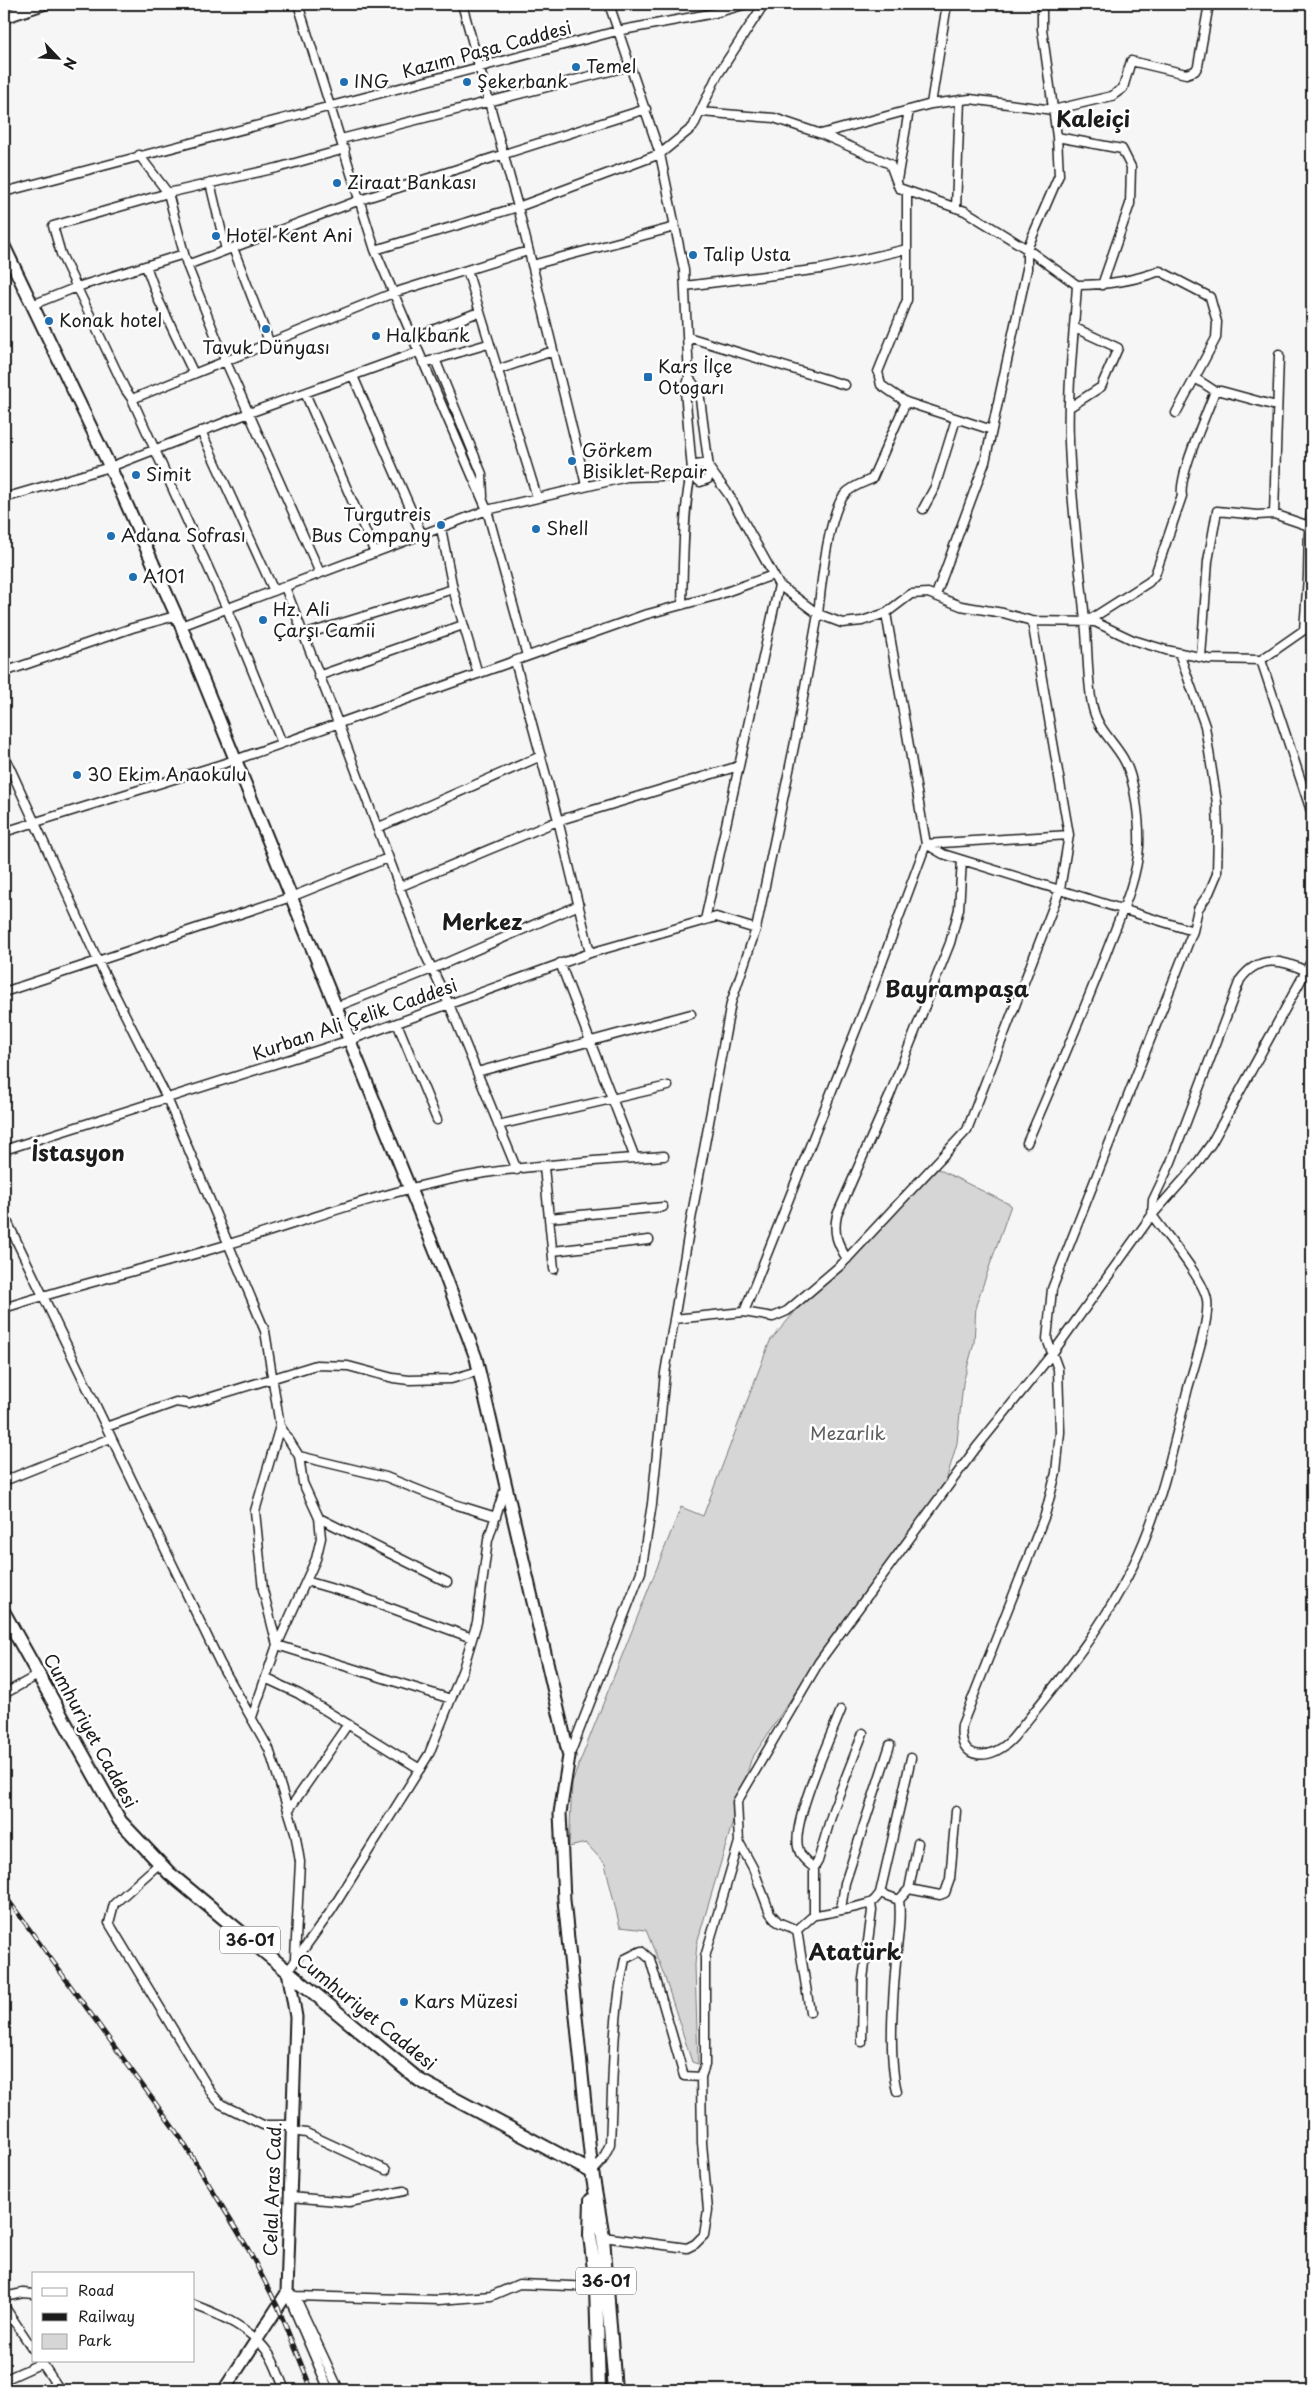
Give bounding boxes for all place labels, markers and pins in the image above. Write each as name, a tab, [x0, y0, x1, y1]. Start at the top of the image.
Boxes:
place label: Temel	[586, 52, 636, 79]
marker: Temel	[570, 61, 582, 73]
place label: ING	[354, 67, 390, 94]
place label: Şekerbank	[477, 67, 568, 94]
marker: ING	[338, 76, 350, 88]
marker: Şekerbank	[461, 76, 473, 88]
place label: Ziraat Bankası	[347, 168, 476, 195]
marker: Ziraat Bankası	[331, 177, 343, 189]
place label: Hotel Kent Ani	[226, 221, 353, 248]
marker: Hotel Kent Ani	[210, 230, 222, 242]
place label: Talip Usta	[703, 240, 791, 267]
marker: Talip Usta	[687, 249, 699, 261]
place label: Konak hotel	[59, 306, 162, 333]
marker: Konak hotel	[43, 315, 55, 327]
place label: Halkbank	[386, 321, 470, 348]
marker: Tavuk Dünyası	[260, 323, 272, 335]
marker: Halkbank	[370, 330, 382, 342]
place label: Tavuk Dünyası	[202, 333, 330, 360]
place label: Kars İlçe Otogarı	[658, 352, 733, 400]
marker: Kars İlçe Otogarı	[642, 371, 654, 383]
place label: Görkem Bisiklet Repair	[582, 436, 707, 484]
marker: Görkem Bisiklet Repair	[566, 455, 578, 467]
place label: Simit	[146, 460, 192, 487]
marker: Simit	[130, 469, 142, 481]
place label: Turgutreis Bus Company	[311, 500, 431, 548]
place label: Shell	[546, 514, 588, 541]
marker: Turgutreis Bus Company	[435, 519, 447, 531]
place label: Adana Sofrası	[121, 521, 246, 548]
marker: Shell	[530, 523, 542, 535]
marker: Adana Sofrası	[105, 530, 117, 542]
place label: A101	[143, 562, 185, 589]
marker: A101	[127, 571, 139, 583]
place label: Hz. Ali Çarşı Camii	[273, 595, 376, 643]
marker: Hz. Ali Çarşı Camii	[257, 614, 269, 626]
place label: 30 Ekim Anaokulu	[87, 760, 247, 787]
marker: 30 Ekim Anaokulu	[71, 769, 83, 781]
place label: Kars Müzesi̇	[414, 1987, 518, 2014]
marker: Kars Müzesi̇	[398, 1996, 410, 2008]

